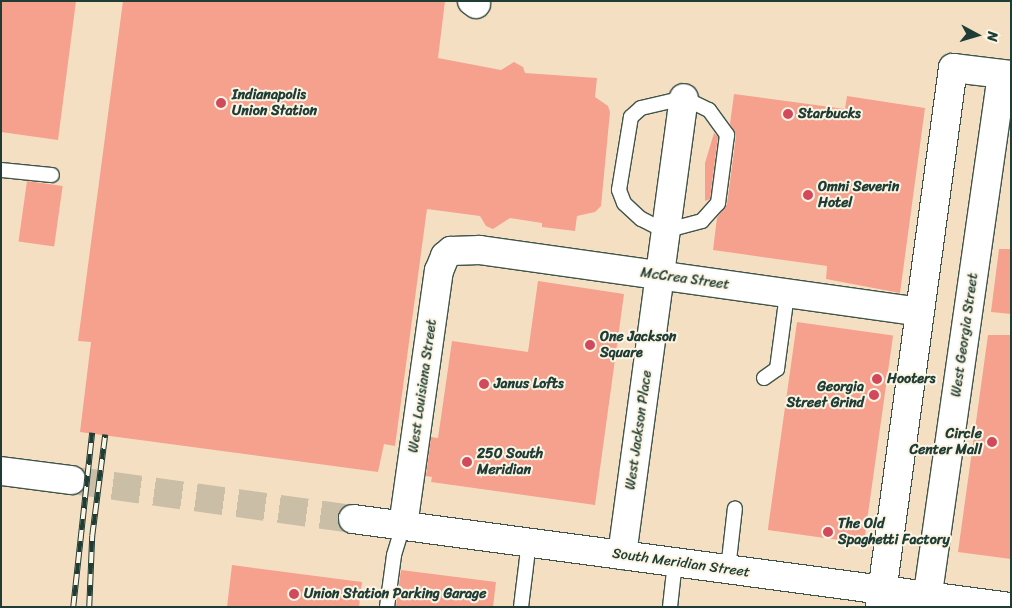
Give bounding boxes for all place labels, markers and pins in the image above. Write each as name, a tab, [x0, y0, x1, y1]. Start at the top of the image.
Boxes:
place label: Indianapolis Union Station	[232, 87, 317, 120]
marker: Indianapolis Union Station	[214, 96, 228, 110]
place label: Starbucks	[798, 106, 861, 122]
marker: Starbucks	[782, 108, 794, 120]
place label: Omni Severin Hotel	[818, 179, 900, 212]
marker: Omni Severin Hotel	[802, 189, 814, 201]
place label: One Jackson Square	[600, 329, 676, 362]
marker: One Jackson Square	[584, 339, 596, 351]
place label: Hooters	[887, 371, 935, 387]
marker: Hooters	[871, 373, 883, 385]
place label: Janus Lofts	[494, 376, 565, 392]
marker: Janus Lofts	[478, 378, 490, 390]
place label: Georgia Street Grind	[786, 379, 864, 412]
marker: Georgia Street Grind	[868, 389, 880, 401]
place label: Circle Center Mall	[909, 426, 982, 458]
marker: Circle Center Mall	[986, 436, 998, 448]
place label: 250 South Meridian	[477, 446, 543, 478]
marker: 250 South Meridian	[461, 456, 473, 468]
place label: The Old Spaghetti Factory	[838, 516, 950, 548]
marker: The Old Spaghetti Factory	[822, 526, 834, 538]
place label: Union Station Parking Garage	[304, 586, 486, 602]
marker: Union Station Parking Garage	[288, 588, 300, 600]

